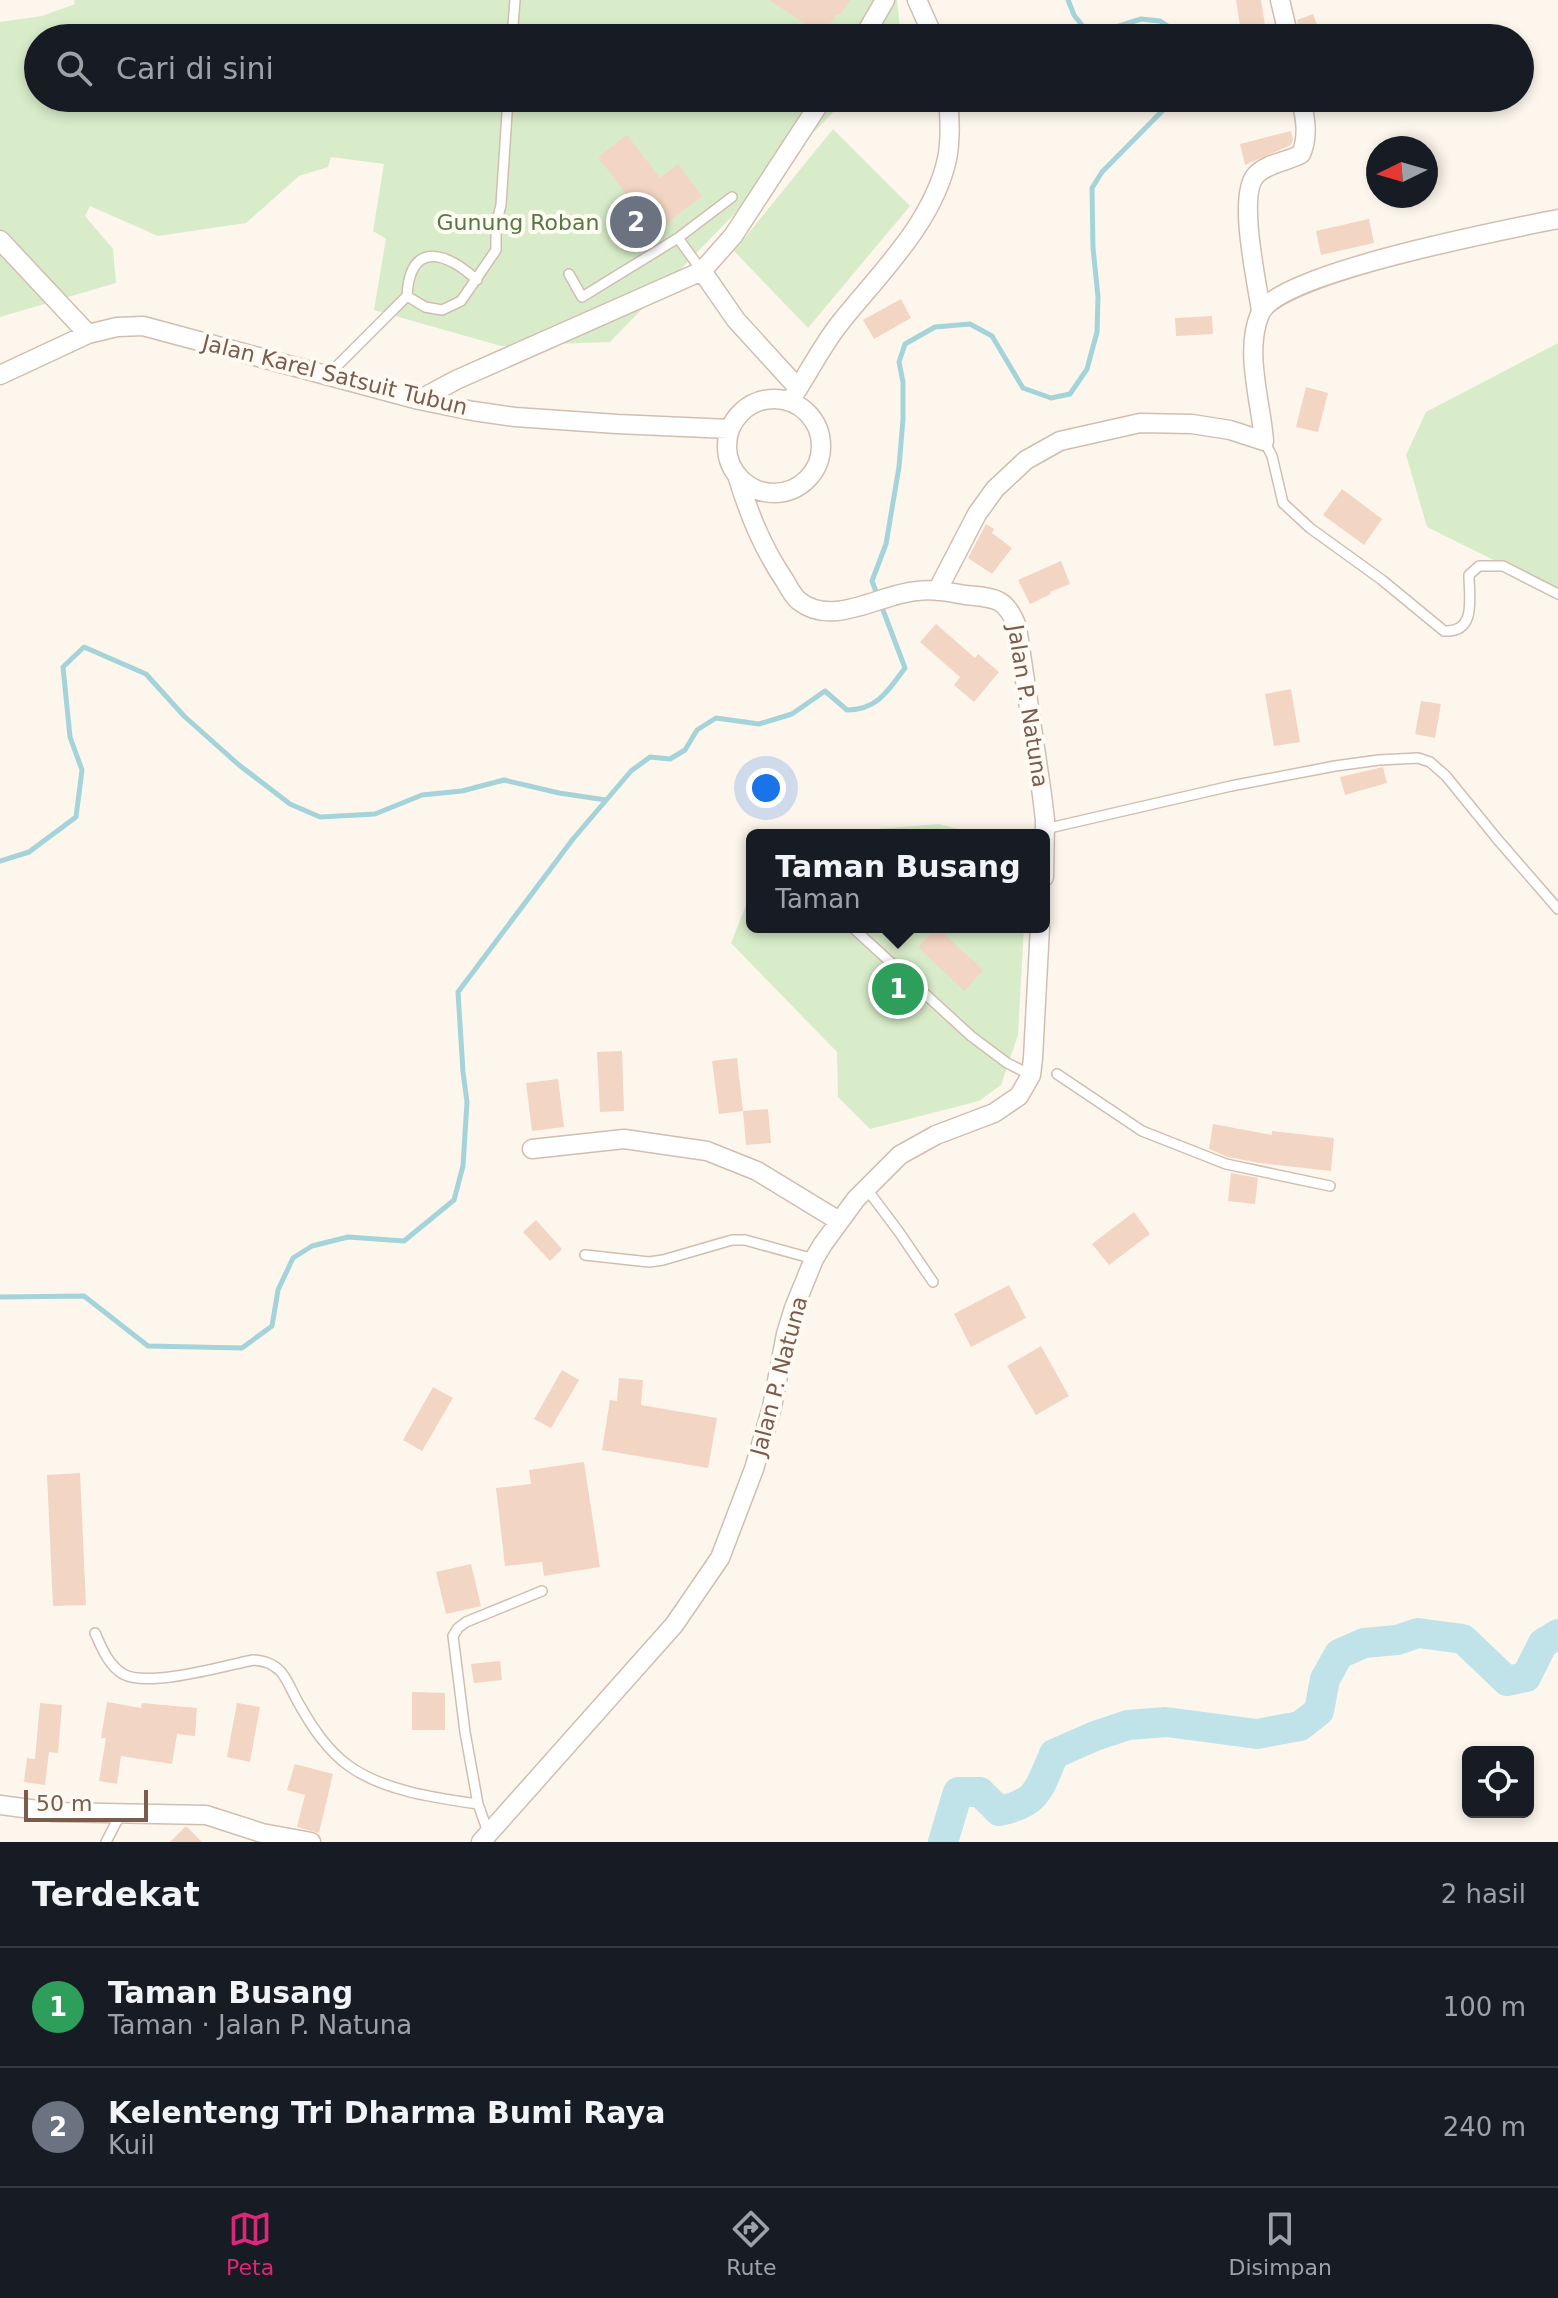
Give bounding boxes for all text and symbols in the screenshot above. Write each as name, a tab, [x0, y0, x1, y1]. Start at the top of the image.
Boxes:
search box	[24, 24, 1534, 112]
icon: search	[52, 46, 96, 90]
text: Cari di sini	[116, 51, 274, 86]
north arrow	[1366, 136, 1438, 208]
pin: 2	[610, 192, 662, 252]
park label: Gunung Roban	[437, 210, 599, 235]
street label: Jalan Karel Satsuit Tubun	[198, 329, 470, 420]
street label: Jalan P. Natuna	[1002, 621, 1053, 789]
your location	[746, 768, 786, 808]
popup	[746, 829, 1050, 933]
text: Taman Busang	[775, 849, 1021, 884]
text: Taman	[775, 884, 861, 914]
pin: 1	[872, 959, 924, 1019]
street label: Jalan P. Natuna	[745, 1293, 812, 1461]
map controls	[1462, 1746, 1534, 1818]
button: locate	[1462, 1746, 1534, 1818]
scale bar	[24, 1786, 148, 1822]
text: 50 m	[36, 1791, 92, 1816]
text: Terdekat	[32, 1874, 200, 1914]
text: 2 hasil	[1441, 1879, 1526, 1909]
text: Taman Busang	[108, 1975, 353, 2010]
text: 1	[49, 1992, 67, 2022]
text: 100 m	[1443, 1992, 1526, 2022]
text: Taman · Jalan P. Natuna	[108, 2010, 412, 2040]
text: Kelenteng Tri Dharma Bumi Raya	[108, 2095, 665, 2130]
text: 2	[49, 2112, 67, 2142]
text: 240 m	[1443, 2112, 1526, 2142]
text: Kuil	[108, 2130, 155, 2160]
tab: Peta	[226, 2207, 274, 2280]
tab: Rute	[726, 2207, 777, 2280]
tab: Disimpan	[1229, 2207, 1332, 2280]

